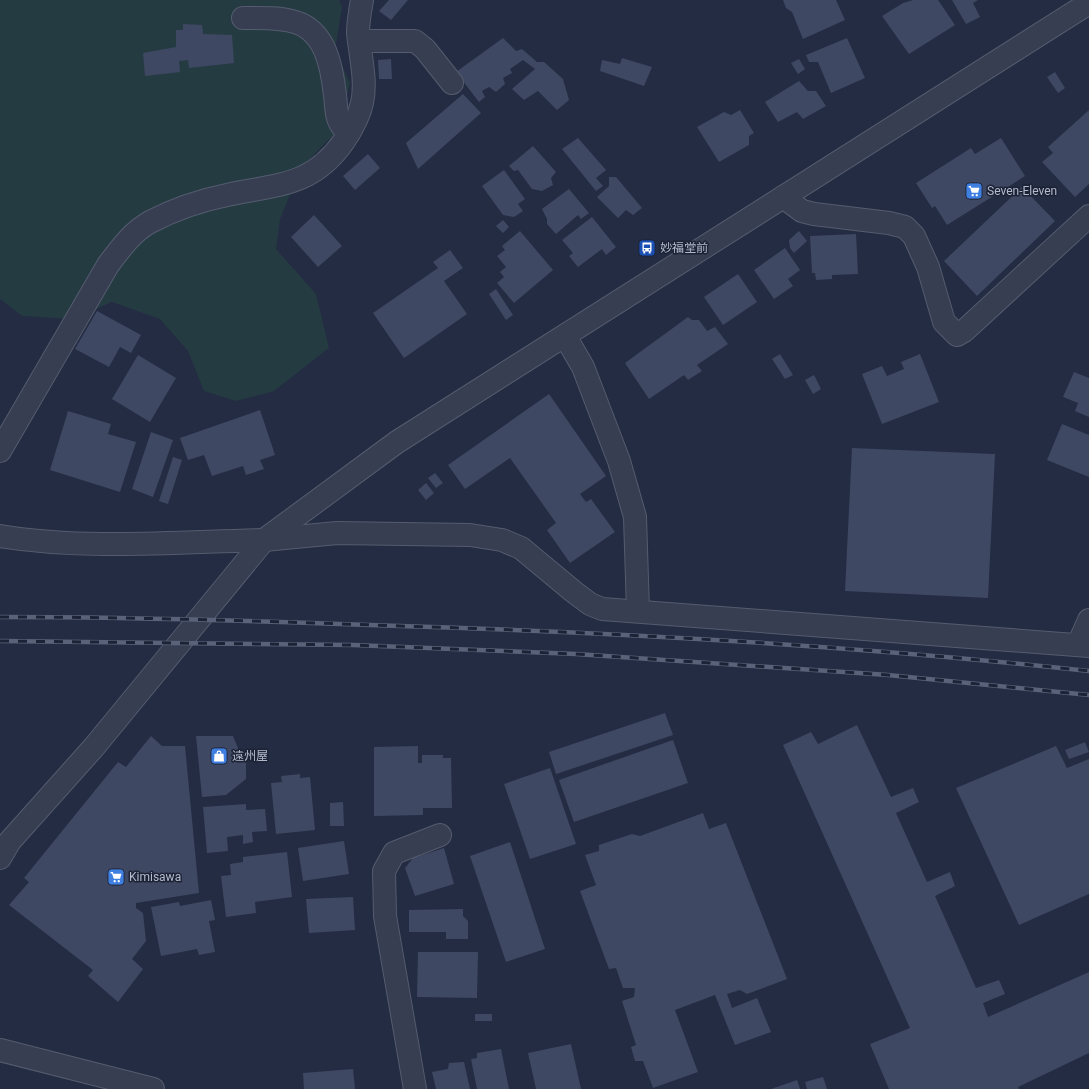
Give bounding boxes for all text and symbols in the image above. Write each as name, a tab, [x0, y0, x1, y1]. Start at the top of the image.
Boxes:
supermarket icon: Seven-Eleven	[964, 181, 984, 201]
place label: Seven-Eleven	[987, 184, 1057, 198]
bus stop icon: 妙福堂前	[637, 238, 657, 258]
place label: 妙福堂前	[660, 241, 708, 255]
shop icon: 遠州屋	[209, 746, 229, 766]
place label: 遠州屋	[232, 749, 268, 763]
supermarket icon: Kimisawa	[106, 867, 126, 887]
place label: Kimisawa	[129, 870, 181, 884]

